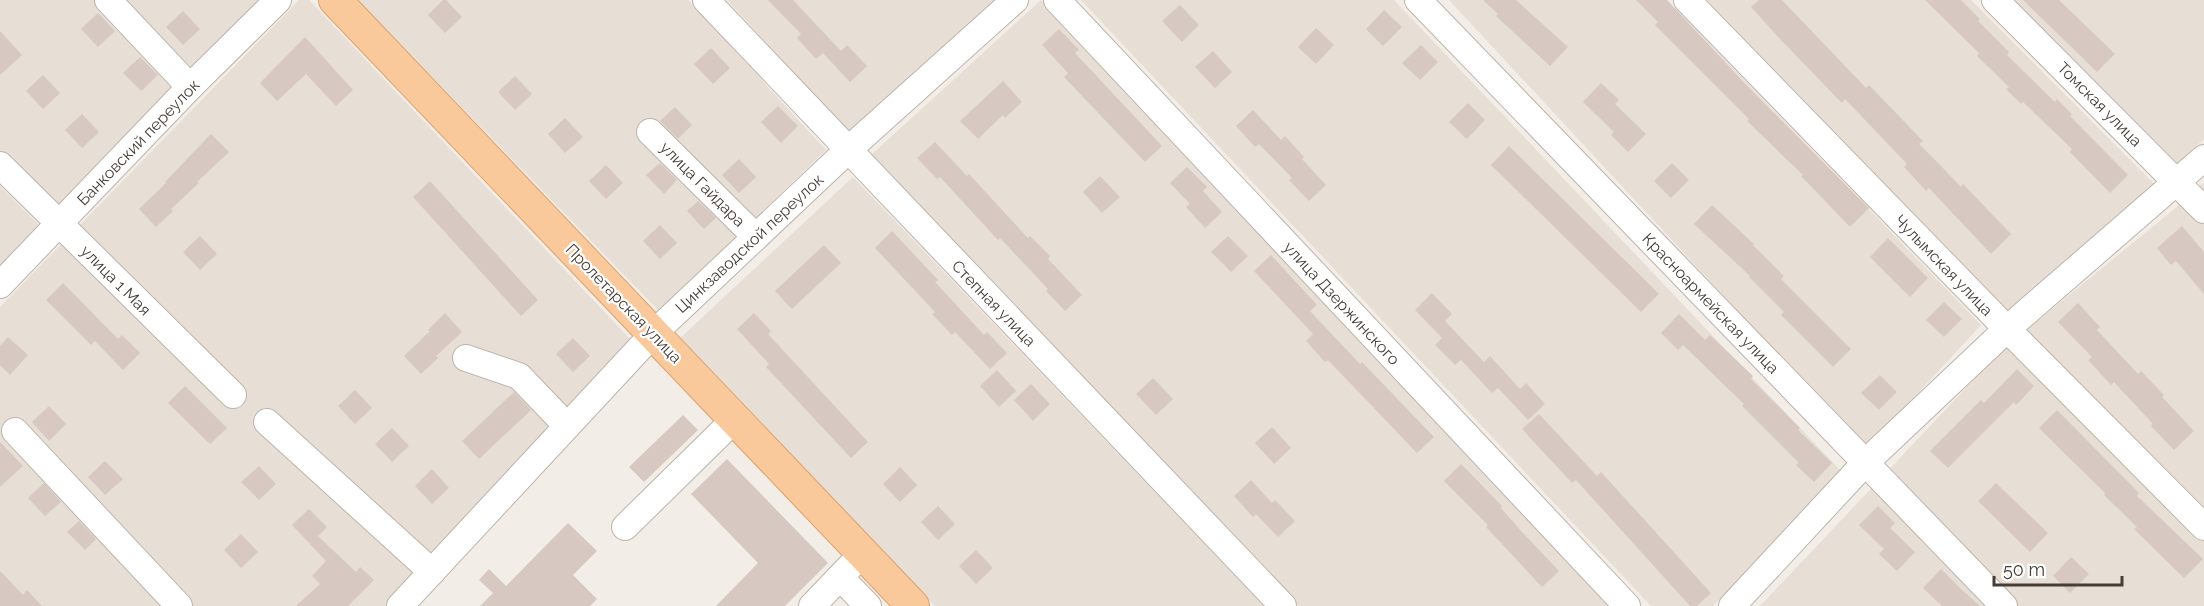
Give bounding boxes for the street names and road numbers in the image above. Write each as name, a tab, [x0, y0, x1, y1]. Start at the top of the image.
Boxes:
street label: Томская улица	[2053, 58, 2146, 151]
street label: Банковский переулок	[73, 75, 203, 209]
street label: улица Гайдара	[656, 138, 749, 231]
street label: Цинкзаводской переулок	[671, 170, 827, 317]
street label: Чулымская улица	[1891, 211, 1997, 320]
street label: Красноармейская улица	[1638, 229, 1783, 378]
street label: улица Дзержинского	[1280, 238, 1404, 369]
street label: Пролетарская улица	[562, 240, 686, 367]
street label: улица 1 Мая	[77, 241, 155, 319]
street label: Степная улица	[948, 256, 1039, 350]

